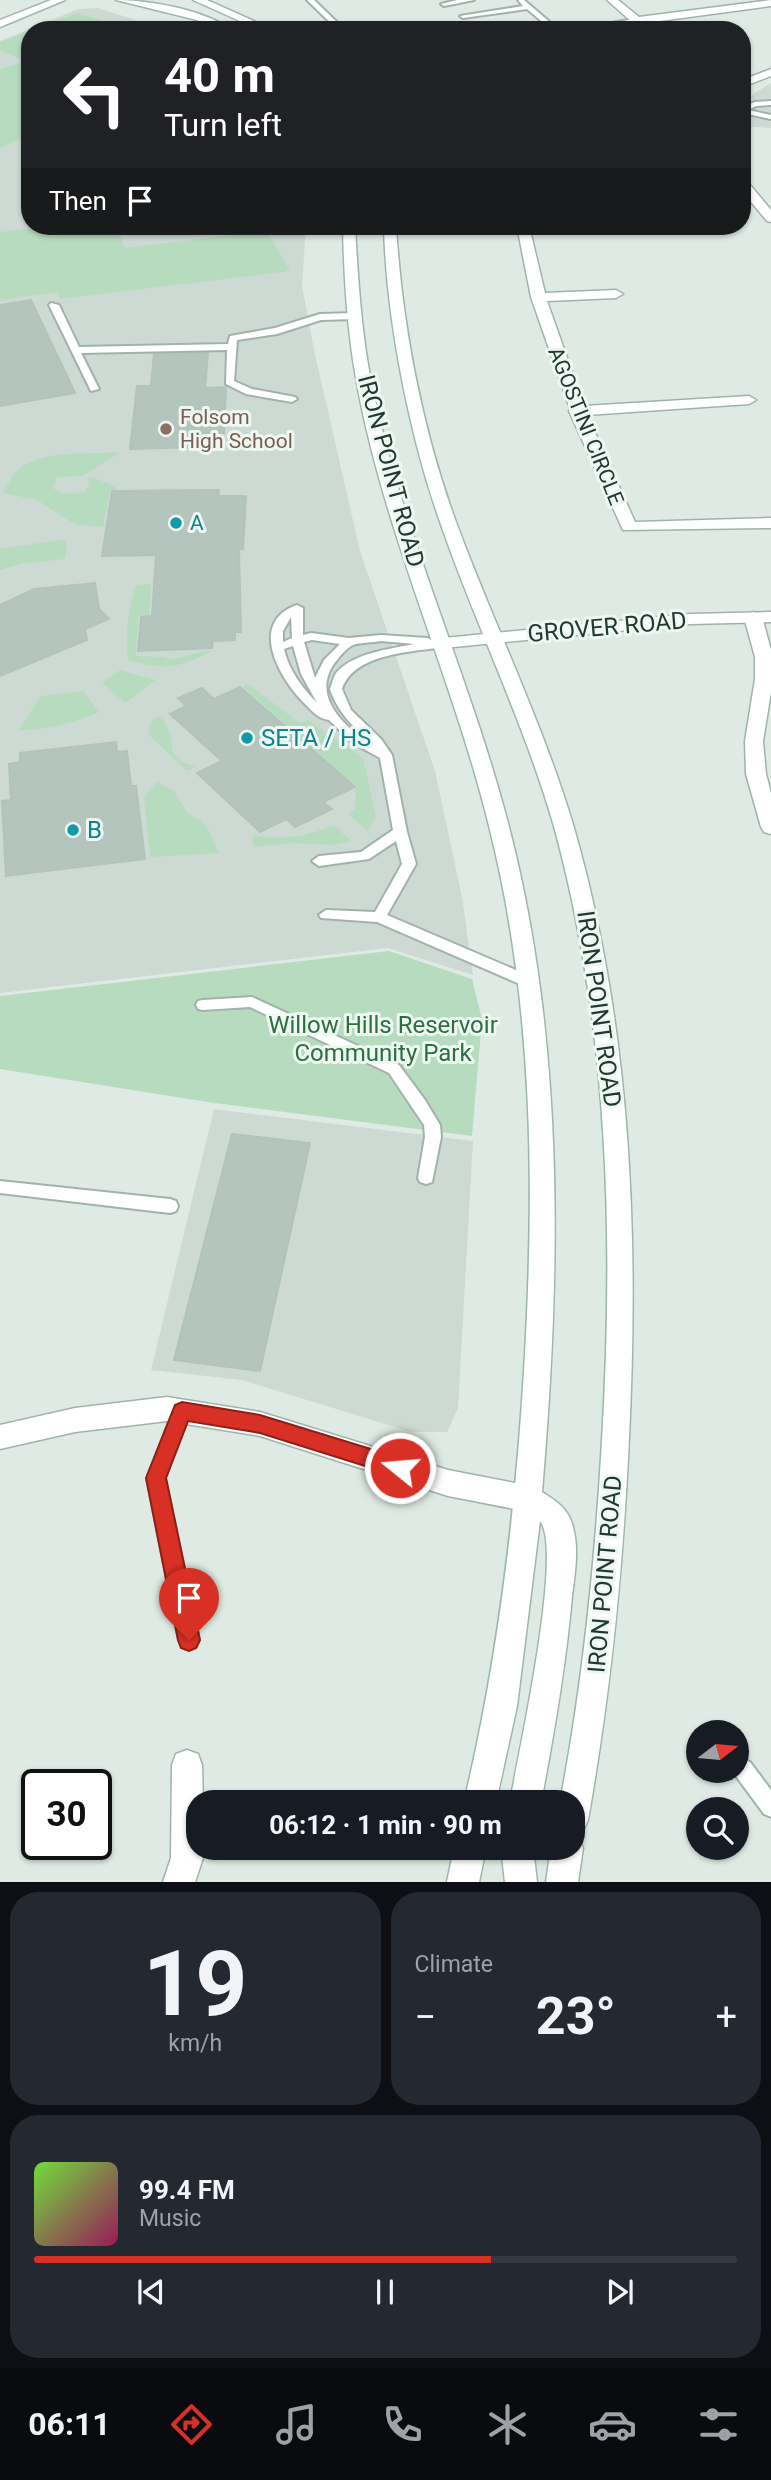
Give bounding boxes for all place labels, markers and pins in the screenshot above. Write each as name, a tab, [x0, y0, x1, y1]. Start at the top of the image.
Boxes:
place label: Folsom High School	[180, 405, 293, 453]
marker: Folsom High School	[158, 421, 174, 437]
place label: A	[190, 511, 204, 535]
marker: A	[168, 515, 184, 531]
place label: SETA / HS	[261, 724, 371, 752]
marker: SETA / HS	[239, 730, 255, 746]
place label: B	[87, 816, 102, 844]
marker: B	[65, 822, 81, 838]
pin	[159, 1568, 219, 1640]

